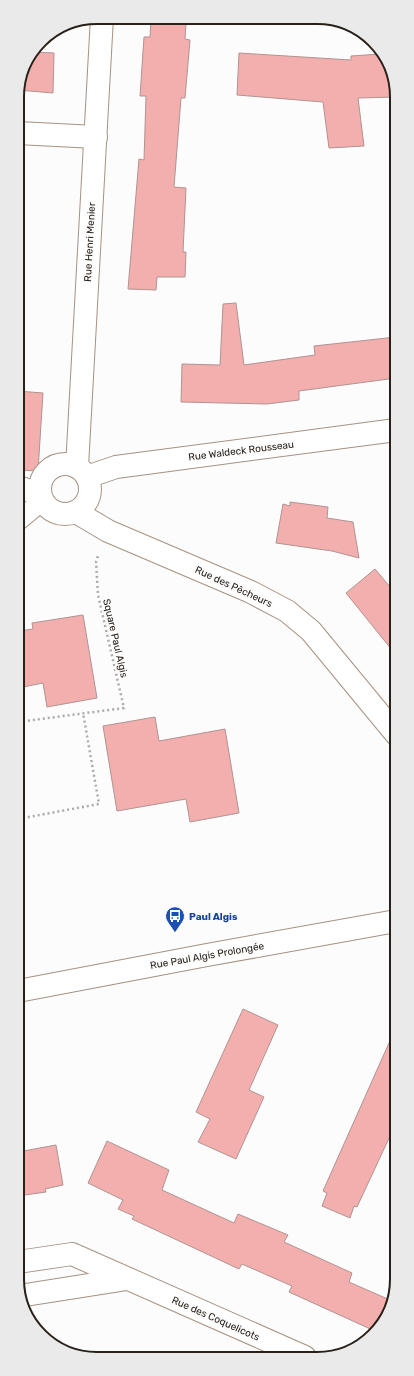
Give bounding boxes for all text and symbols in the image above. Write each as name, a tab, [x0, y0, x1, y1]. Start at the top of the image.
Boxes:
street label: Rue Henri Menier	[82, 202, 98, 282]
street label: Rue Waldeck Rousseau	[188, 439, 295, 463]
street label: Rue des Pêcheurs	[193, 564, 274, 610]
street label: Square Paul Algis	[100, 598, 130, 679]
bus stop icon: Paul Algis	[164, 905, 186, 933]
place label: Paul Algis	[189, 911, 238, 923]
street label: Rue Paul Algis Prolongée	[149, 940, 265, 972]
street label: Rue des Coquelicots	[170, 1294, 261, 1344]

